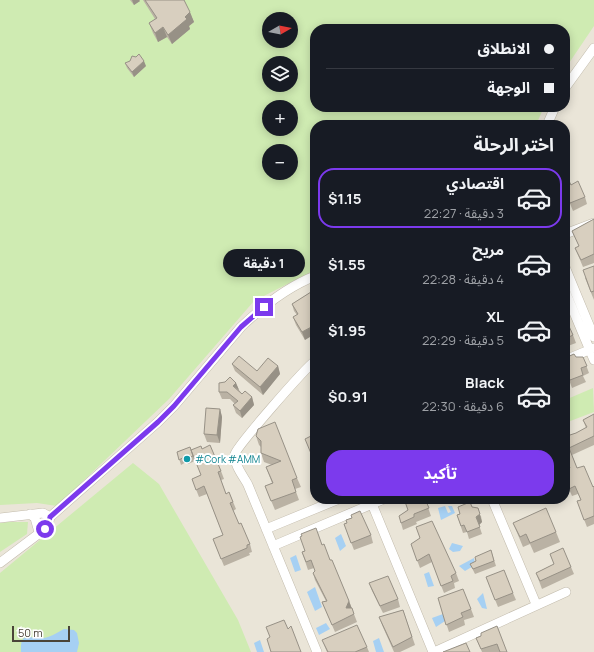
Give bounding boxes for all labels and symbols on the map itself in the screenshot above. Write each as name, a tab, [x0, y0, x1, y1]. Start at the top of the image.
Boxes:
north arrow	[262, 12, 298, 48]
callout: 1 دقيقة	[223, 249, 305, 277]
route end	[255, 298, 273, 316]
place label: #Cork #AMM	[195, 452, 260, 466]
marker: #Cork #AMM	[182, 454, 192, 464]
route start	[36, 520, 54, 538]
scale bar	[12, 624, 70, 643]

